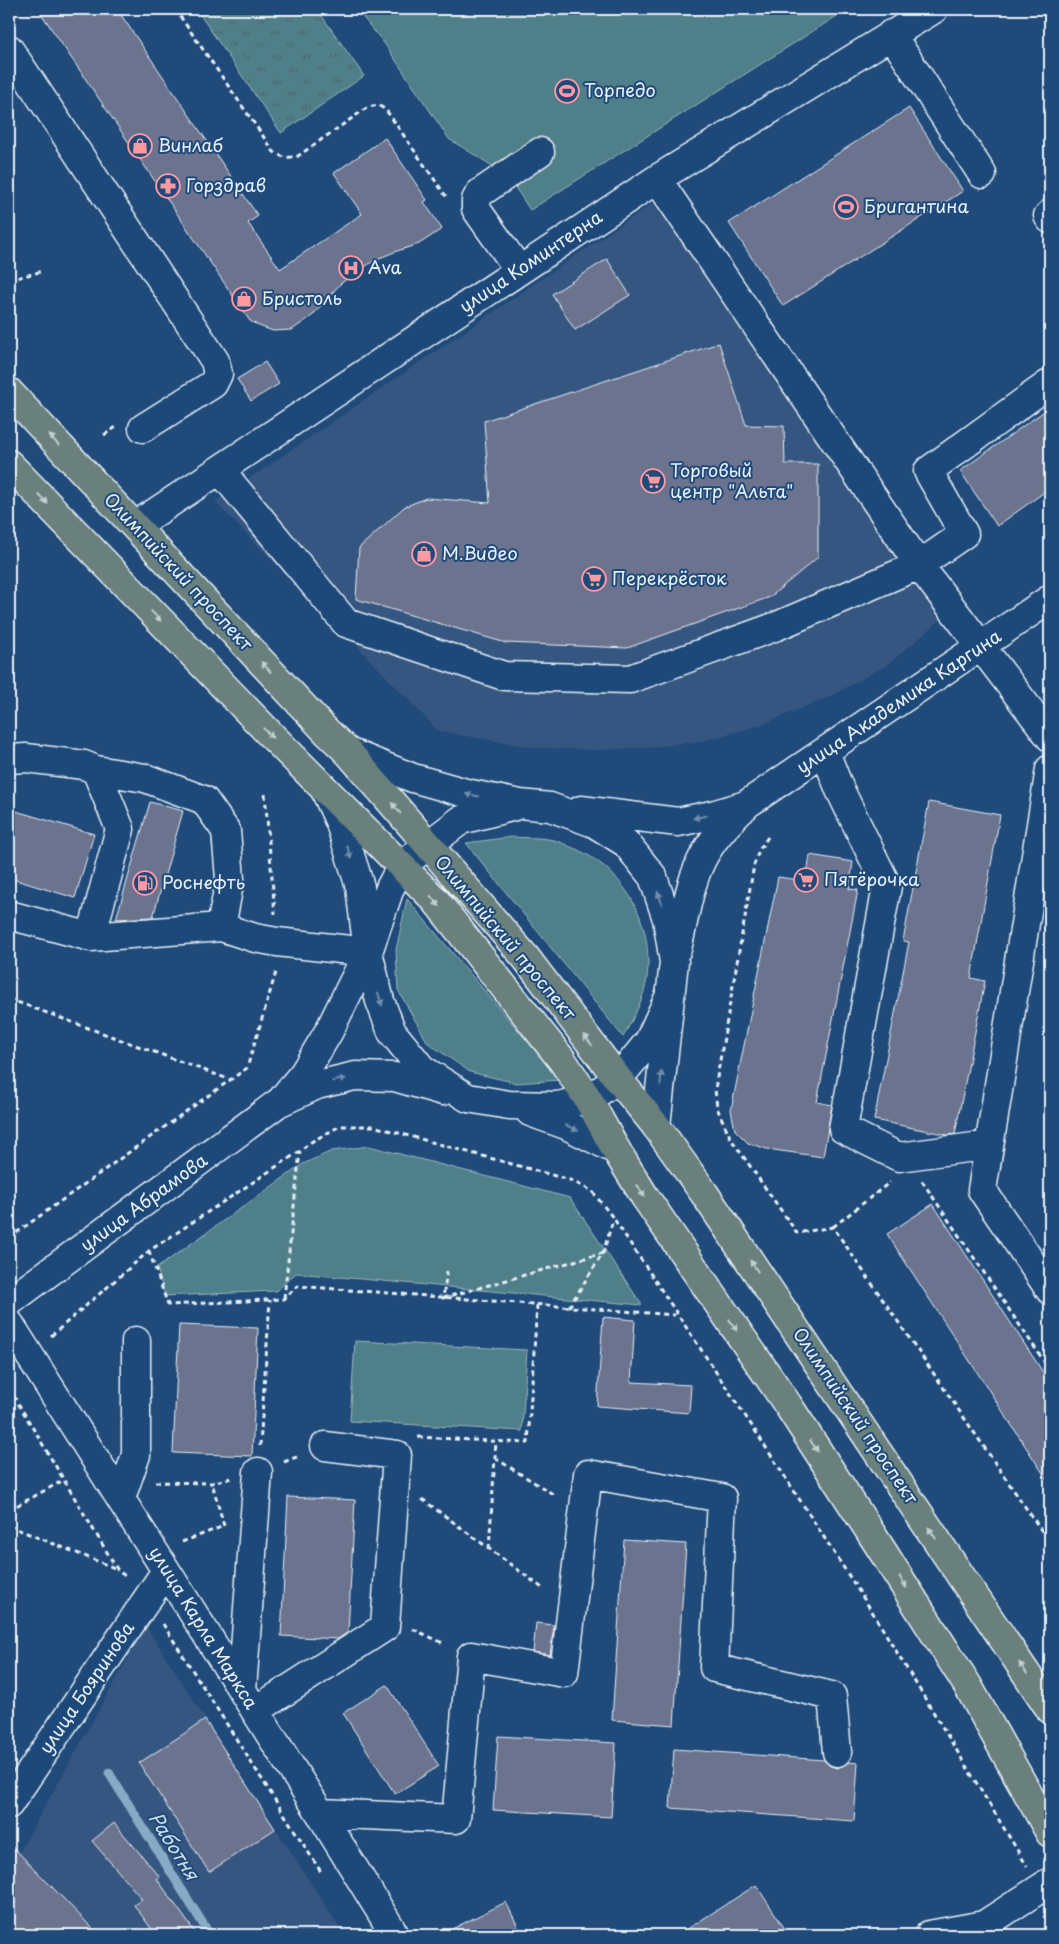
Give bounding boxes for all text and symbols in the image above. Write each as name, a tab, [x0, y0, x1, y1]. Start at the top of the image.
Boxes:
place label: Торпедо	[584, 76, 656, 103]
sports icon: Торпедо	[554, 78, 580, 104]
place label: Винлаб	[158, 131, 224, 158]
shop icon: Винлаб	[127, 133, 153, 159]
place label: Горздрав	[186, 171, 266, 198]
pharmacy icon: Горздрав	[155, 173, 181, 199]
place label: Бригантина	[864, 192, 969, 219]
sports icon: Бригантина	[833, 194, 859, 220]
street label: улица Коминтерна	[453, 202, 608, 319]
place label: Ava	[368, 253, 402, 280]
hospital icon: Ava	[338, 255, 364, 281]
place label: Бристоль	[262, 284, 342, 311]
shop icon: Бристоль	[231, 286, 257, 312]
one-way arrow	[48, 434, 60, 446]
place label: Торговый центр "Альта"	[670, 456, 793, 504]
supermarket icon: Торговый центр "Альта"	[640, 468, 666, 494]
street label: Олимпийский проспект	[98, 486, 260, 656]
one-way arrow	[37, 493, 49, 505]
place label: М.Видео	[442, 539, 518, 566]
shop icon: М.Видео	[411, 541, 437, 567]
place label: Перекрёсток	[612, 564, 727, 591]
supermarket icon: Перекрёсток	[581, 566, 607, 592]
one-way arrow	[149, 610, 161, 622]
street label: улица Академика Каргина	[790, 622, 1007, 780]
one-way arrow	[260, 661, 272, 673]
one-way arrow	[262, 726, 274, 738]
one-way arrow	[464, 790, 480, 798]
one-way arrow	[390, 802, 401, 815]
one-way arrow	[692, 813, 708, 821]
one-way arrow	[346, 844, 353, 859]
street label: Олимпийский проспект	[429, 849, 583, 1025]
place label: Пятёрочка	[824, 865, 920, 892]
supermarket icon: Пятёрочка	[793, 867, 819, 893]
place label: Роснефть	[162, 868, 246, 895]
fuel station icon: Роснефть	[132, 870, 158, 896]
one-way arrow	[656, 890, 664, 905]
one-way arrow	[429, 894, 441, 906]
one-way arrow	[376, 992, 384, 1007]
one-way arrow	[583, 1034, 594, 1047]
one-way arrow	[657, 1069, 665, 1085]
one-way arrow	[332, 1076, 347, 1084]
one-way arrow	[565, 1124, 579, 1132]
street label: улица Абрамова	[74, 1146, 213, 1257]
one-way arrow	[637, 1184, 646, 1198]
one-way arrow	[749, 1259, 759, 1273]
one-way arrow	[728, 1318, 738, 1332]
street label: Олимпийский проспект	[787, 1322, 926, 1509]
one-way arrow	[810, 1439, 819, 1453]
one-way arrow	[928, 1527, 937, 1540]
street label: улица Карла Маркса	[143, 1541, 266, 1715]
one-way arrow	[898, 1576, 907, 1589]
street label: улица Бояринова	[32, 1615, 140, 1759]
one-way arrow	[1018, 1661, 1028, 1675]
water label: Работня	[143, 1806, 208, 1886]

